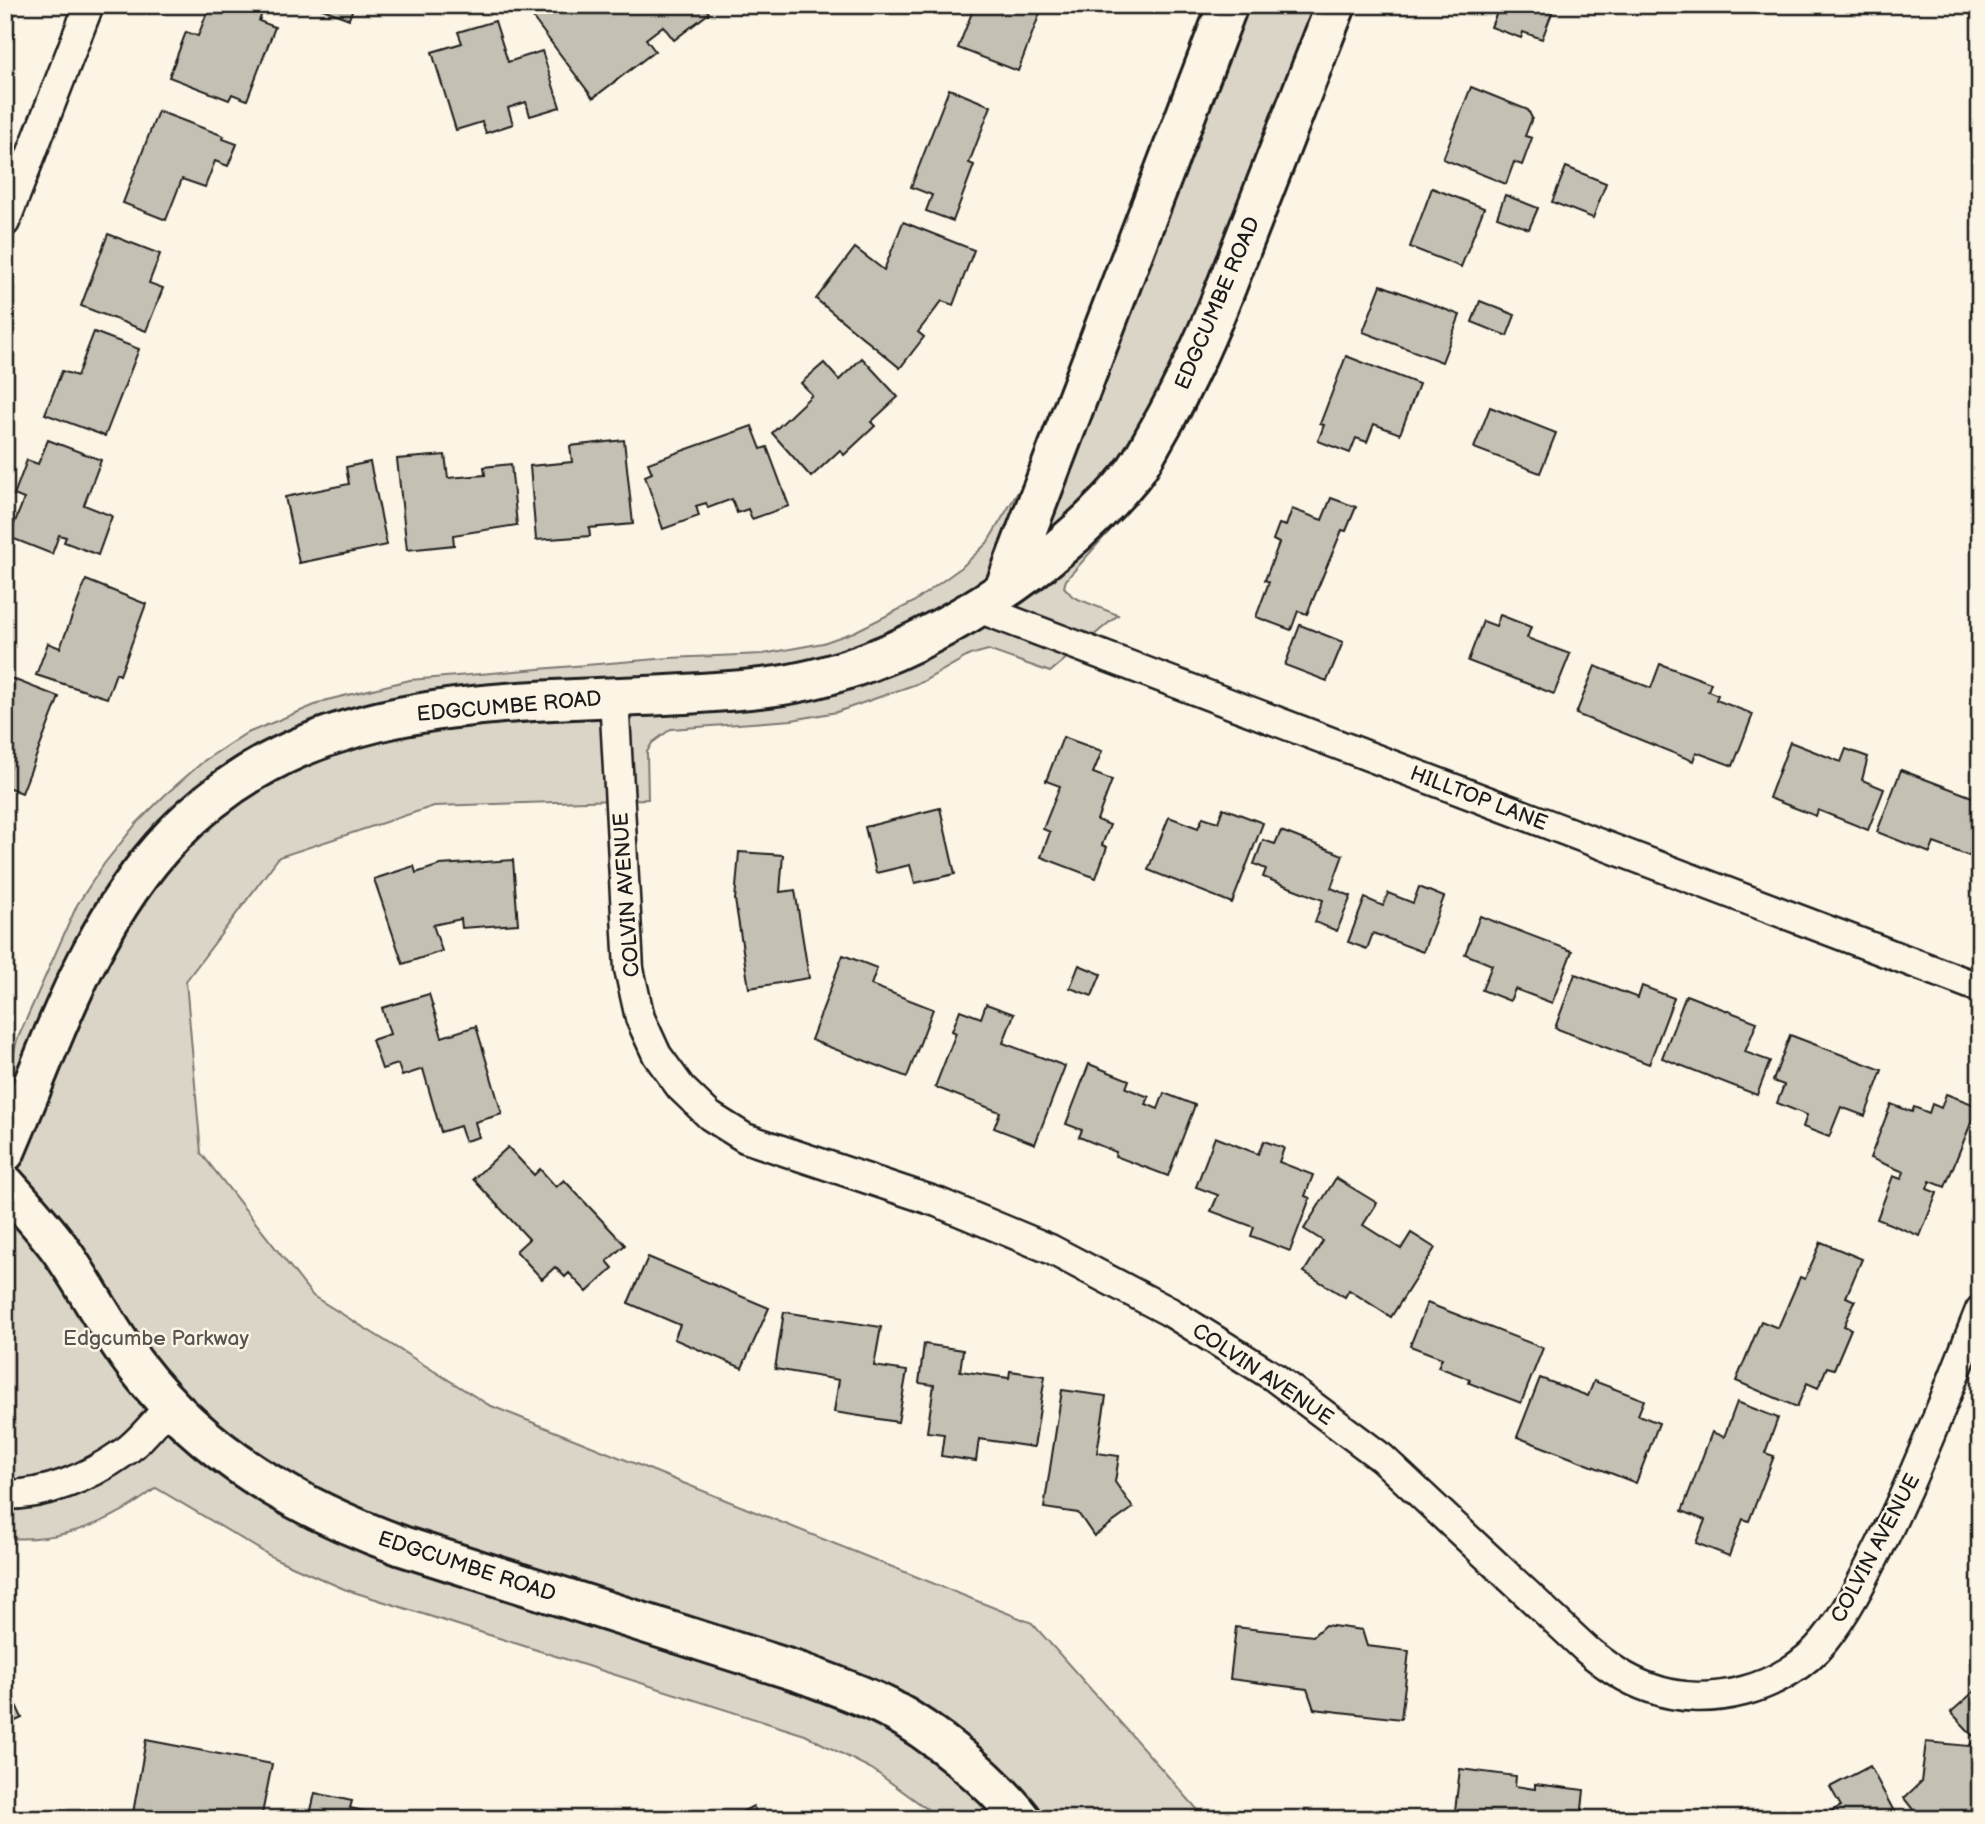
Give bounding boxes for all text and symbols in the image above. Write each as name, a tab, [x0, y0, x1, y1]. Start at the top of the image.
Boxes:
street label: EDGCUMBE ROAD	[1170, 213, 1265, 393]
street label: EDGCUMBE ROAD	[416, 686, 603, 727]
street label: HILLTOP LANE	[1407, 761, 1551, 836]
street label: COLVIN AVENUE	[608, 812, 645, 978]
street label: COLVIN AVENUE	[1187, 1318, 1338, 1431]
park label: Edgcumbe Parkway	[63, 1326, 249, 1351]
street label: COLVIN AVENUE	[1826, 1470, 1925, 1627]
street label: EDGCUMBE ROAD	[375, 1526, 559, 1607]

